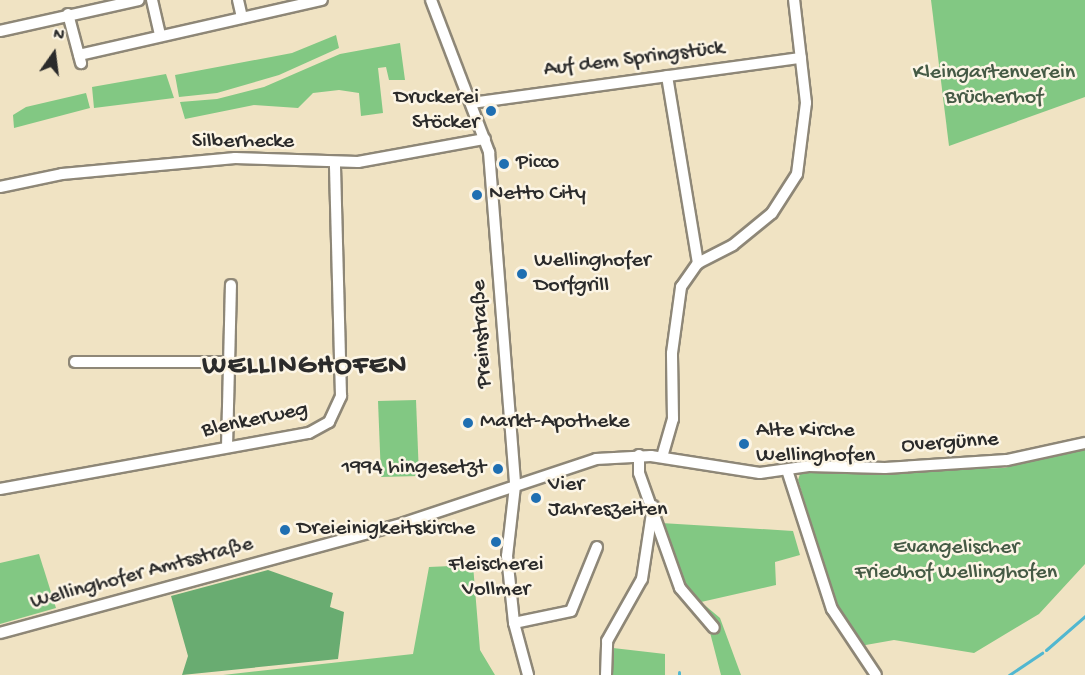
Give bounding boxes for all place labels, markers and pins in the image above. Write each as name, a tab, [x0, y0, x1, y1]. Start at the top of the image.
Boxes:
place label: Druckerei Stöcker	[394, 85, 479, 136]
marker: Druckerei Stöcker	[484, 104, 498, 118]
place label: Picco	[516, 151, 559, 177]
marker: Picco	[497, 157, 511, 171]
place label: Netto City	[489, 182, 586, 208]
marker: Netto City	[470, 188, 484, 202]
place label: Wellinghofer Dorfgrill	[534, 248, 651, 300]
marker: Wellinghofer Dorfgrill	[515, 267, 529, 281]
place label: Markt-Apotheke	[480, 410, 629, 436]
marker: Markt-Apotheke	[461, 416, 475, 430]
place label: Alte Kirche Wellinghofen	[756, 418, 875, 470]
marker: Alte Kirche Wellinghofen	[737, 437, 751, 451]
place label: 1994 hingesetzt	[341, 456, 486, 482]
marker: 1994 hingesetzt	[491, 462, 505, 476]
place label: Vier Jahreszeiten	[548, 472, 668, 524]
marker: Vier Jahreszeiten	[529, 491, 543, 505]
place label: Dreieinigkeitskirche	[297, 517, 475, 543]
marker: Dreieinigkeitskirche	[278, 523, 292, 537]
marker: Fleischerei Vollmer	[489, 535, 503, 549]
place label: Fleischerei Vollmer	[449, 552, 543, 604]

